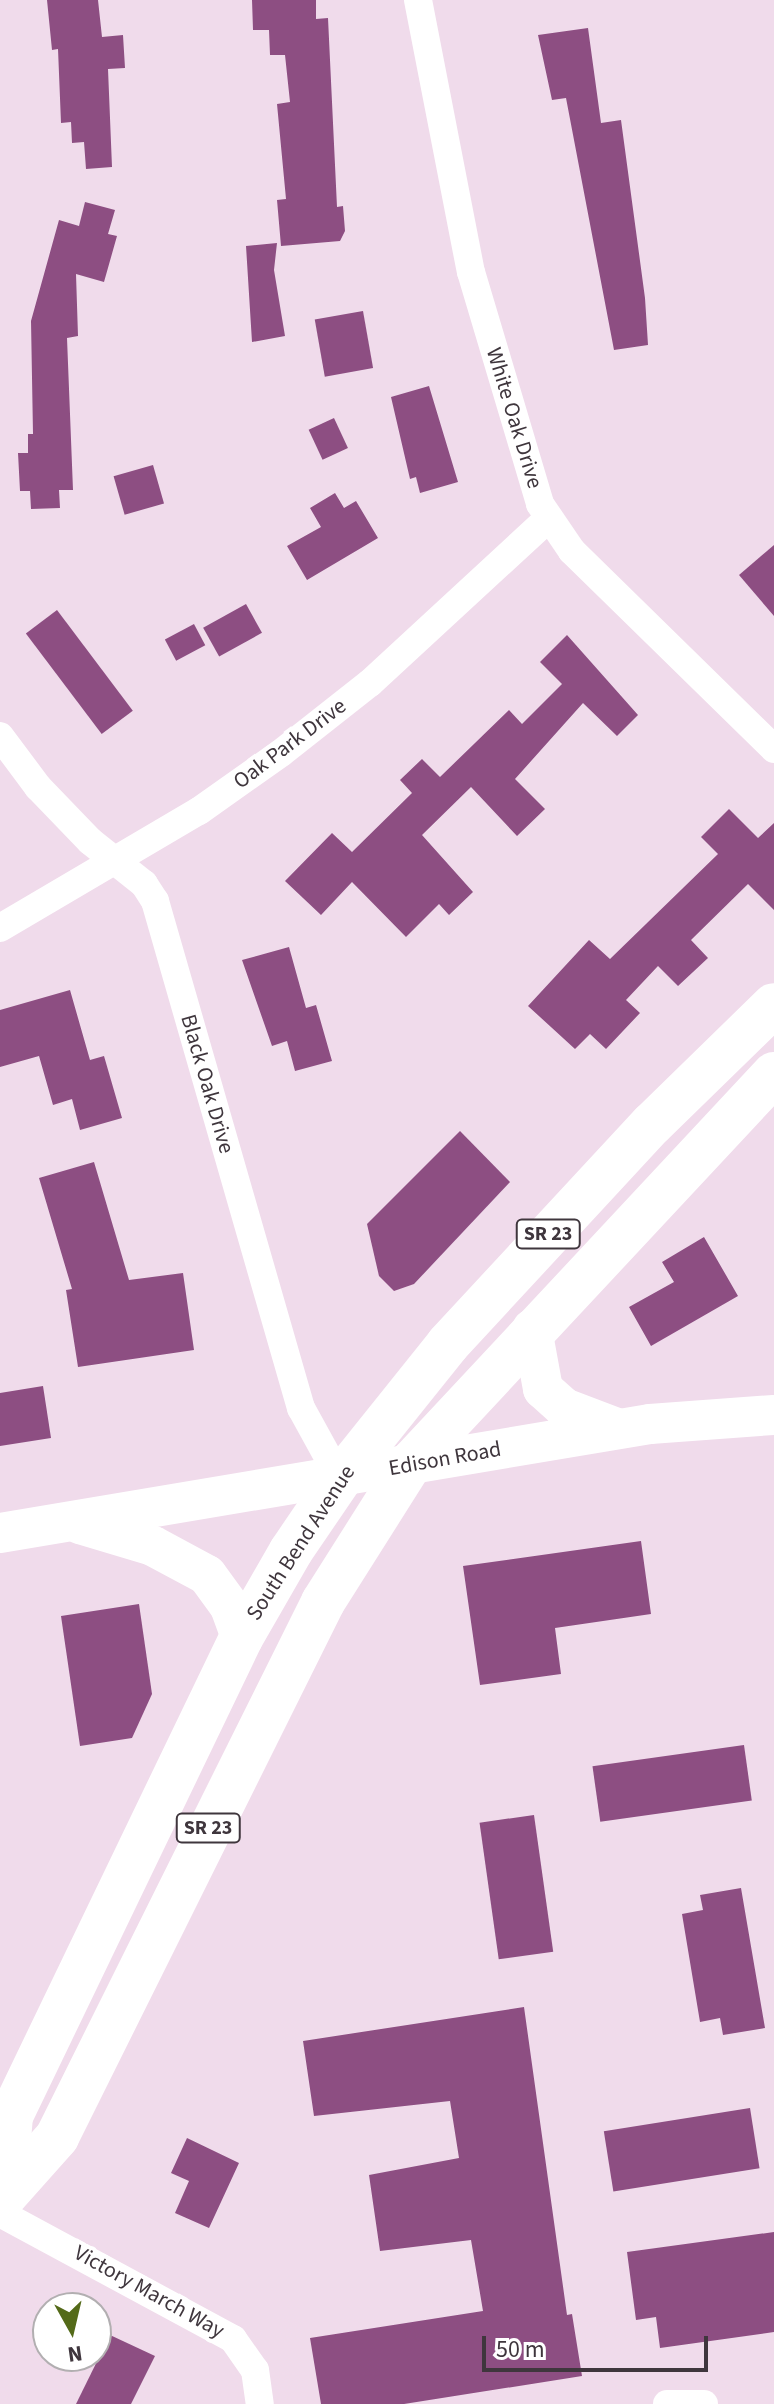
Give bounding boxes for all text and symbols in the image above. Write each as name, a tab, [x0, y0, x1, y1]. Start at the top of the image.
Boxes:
street label: White Oak Drive	[480, 344, 548, 492]
street label: Oak Park Drive	[228, 693, 352, 795]
street label: Black Oak Drive	[175, 1011, 239, 1157]
road number: SR 23	[514, 1218, 582, 1250]
street label: Edison Road	[387, 1436, 503, 1482]
street label: South Bend Avenue	[241, 1460, 361, 1626]
road number: SR 23	[174, 1812, 242, 1844]
street label: Victory March Way	[69, 2240, 229, 2344]
north arrow	[32, 2292, 112, 2372]
scale bar	[486, 2320, 712, 2370]
text: 50 m	[496, 2332, 545, 2367]
text: N	[66, 2337, 85, 2371]

